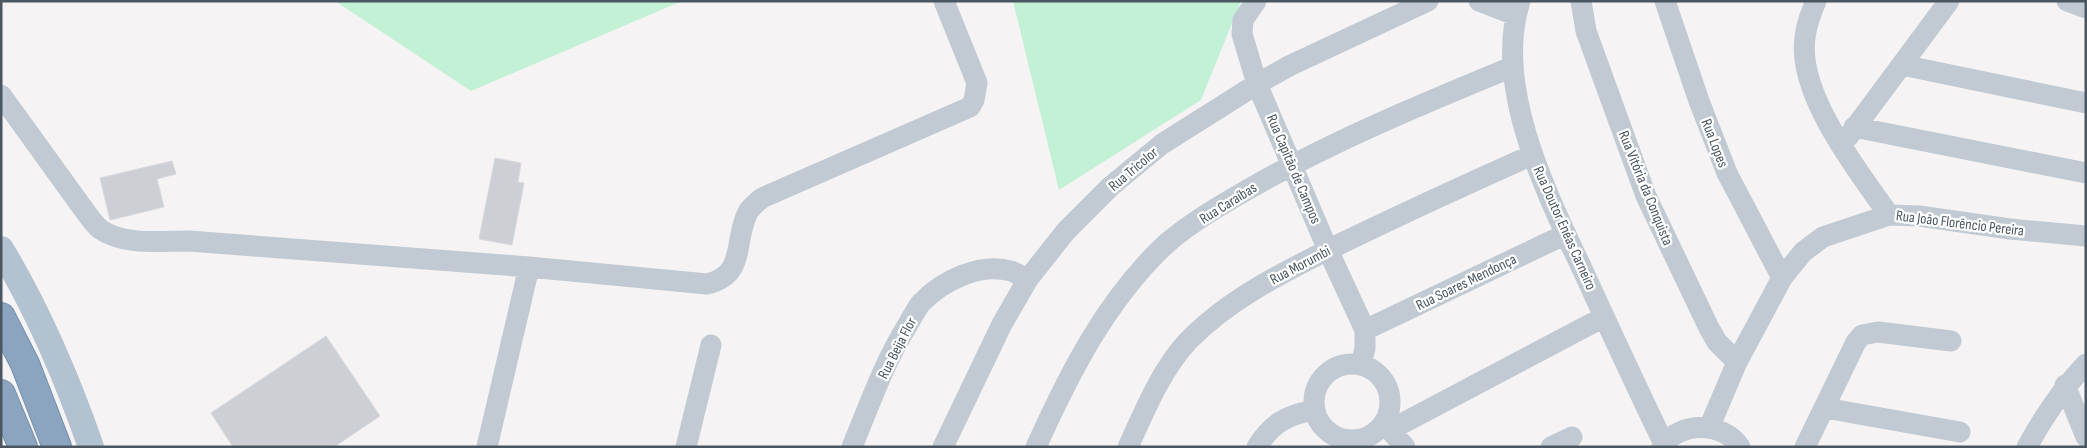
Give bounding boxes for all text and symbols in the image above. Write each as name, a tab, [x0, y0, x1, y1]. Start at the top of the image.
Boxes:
street label: Rua Capitão de Campos	[1262, 112, 1325, 227]
street label: Rua Lopes	[1697, 116, 1732, 170]
street label: Rua Vitória da Conquista	[1614, 128, 1677, 249]
street label: Rua Tricolor	[1105, 143, 1163, 196]
street label: Rua Doutor Enéas Carneiro	[1529, 163, 1600, 293]
street label: Rua Caraíbas	[1196, 178, 1261, 228]
street label: Rua João Florêncio Pereira	[1895, 206, 2025, 241]
street label: Rua Morumbi	[1267, 242, 1334, 289]
street label: Rua Soares Mendonça	[1413, 250, 1520, 315]
street label: Rua Beija Flor	[874, 314, 921, 382]

